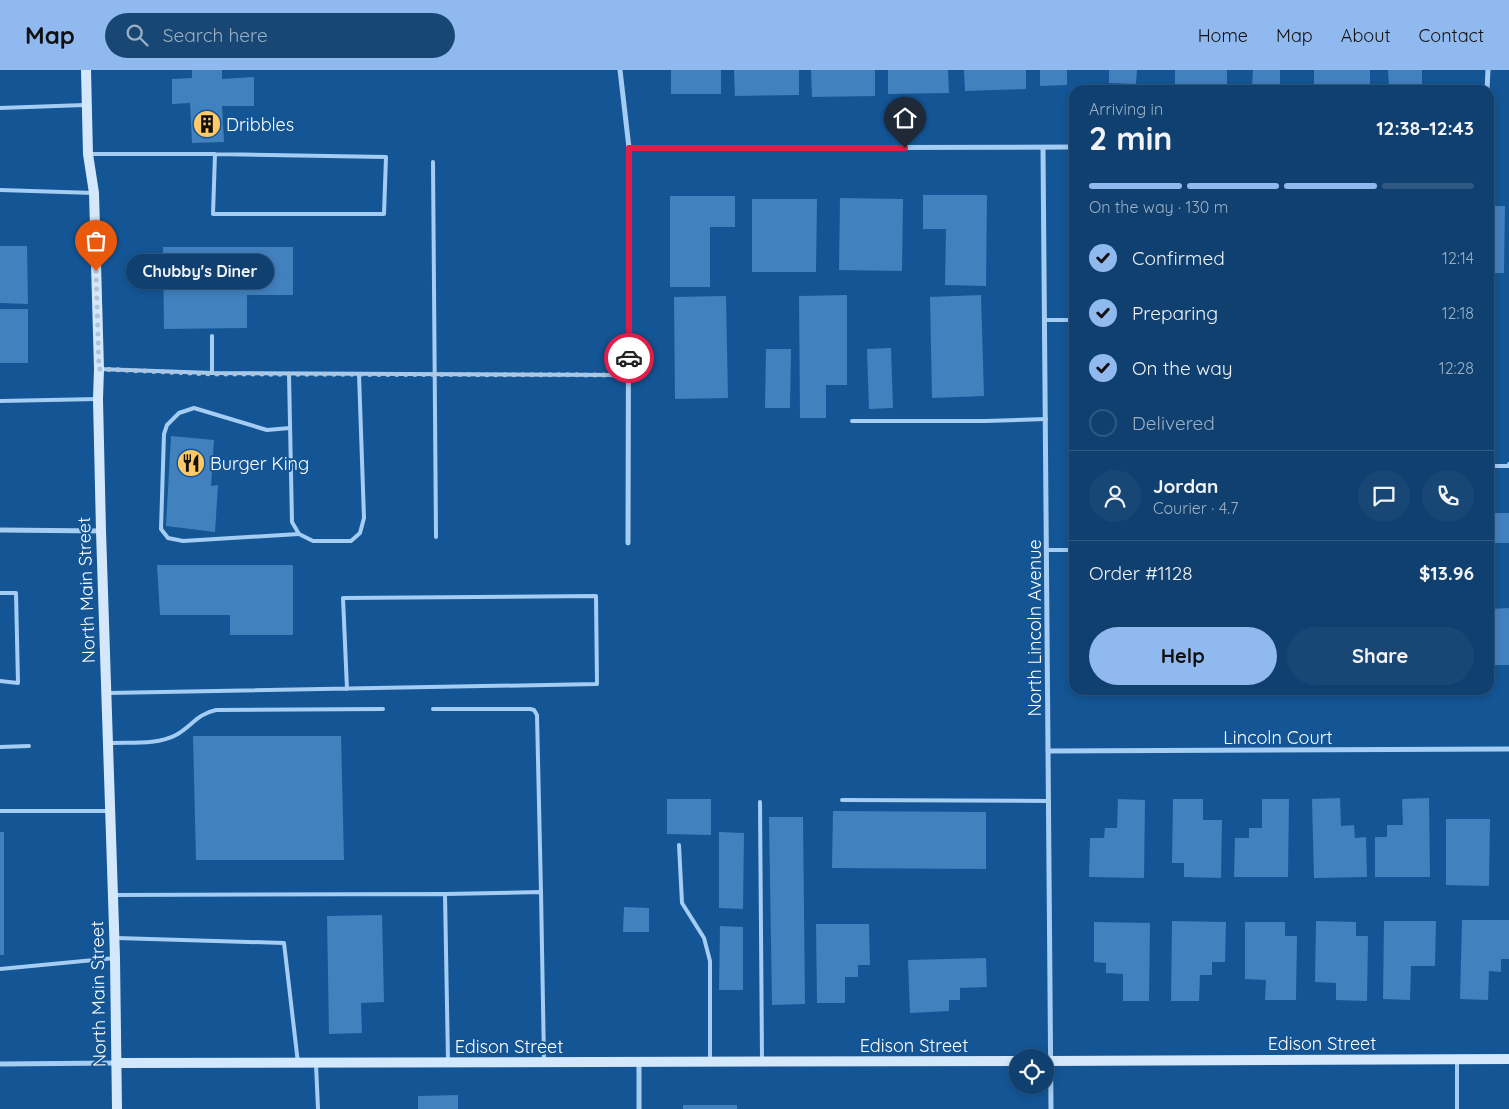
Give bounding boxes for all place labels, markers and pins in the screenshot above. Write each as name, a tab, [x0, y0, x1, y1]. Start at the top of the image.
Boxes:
pin	[884, 97, 926, 148]
building icon: Dribbles	[192, 109, 222, 139]
place label: Dribbles	[226, 113, 294, 136]
pin	[75, 220, 117, 271]
callout: Chubby's Diner	[126, 254, 274, 288]
restaurant icon: Burger King	[176, 448, 206, 478]
place label: Burger King	[210, 452, 309, 475]

